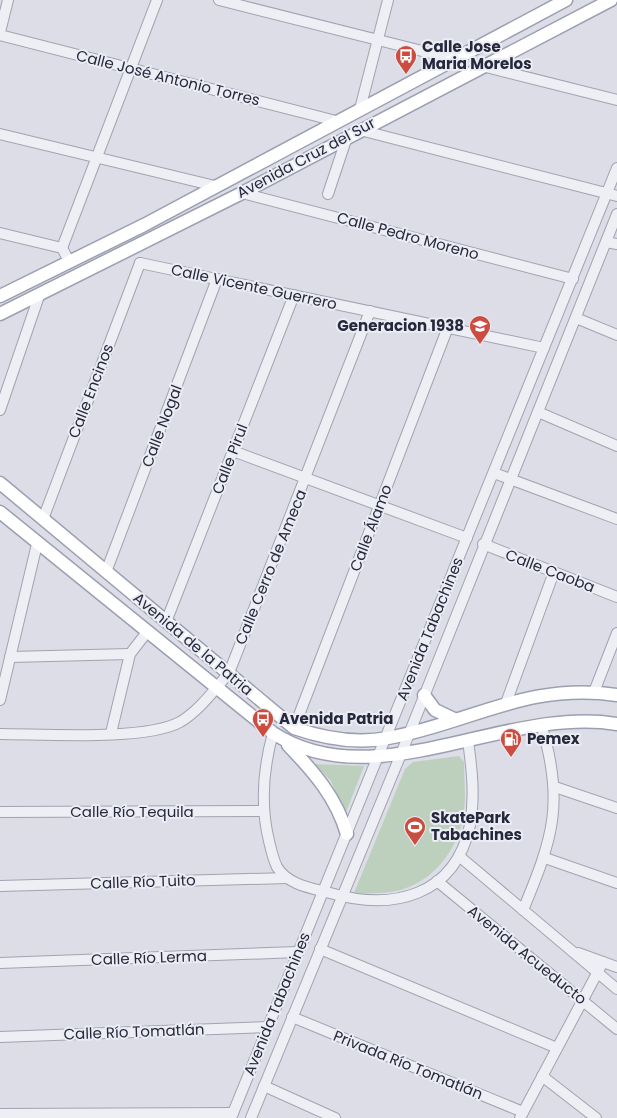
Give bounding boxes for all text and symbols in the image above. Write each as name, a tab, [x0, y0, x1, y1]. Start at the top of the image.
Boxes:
place label: Calle Jose Maria Morelos	[422, 36, 532, 74]
street label: Calle José Antonio Torres	[74, 44, 262, 111]
bus stop icon: Calle Jose Maria Morelos	[394, 44, 418, 75]
street label: Avenida Cruz del Sur	[233, 112, 379, 203]
street label: Calle Pedro Moreno	[335, 206, 482, 265]
street label: Calle Vicente Guerrero	[169, 259, 339, 314]
school or university icon: Generacion 1938	[468, 314, 492, 345]
place label: Generacion 1938	[337, 315, 464, 336]
street label: Calle Encinos	[63, 340, 118, 441]
street label: Calle Nogal	[136, 382, 187, 470]
street label: Calle Pirul	[207, 421, 253, 497]
street label: Calle Álamo	[344, 481, 397, 574]
street label: Calle Cerro de Ameca	[230, 486, 311, 648]
street label: Calle Caoba	[503, 544, 598, 597]
street label: Avenida Tabachines	[391, 554, 468, 704]
street label: Avenida de la Patria	[129, 587, 258, 700]
bus stop icon: Avenida Patria	[251, 707, 275, 738]
place label: Avenida Patria	[279, 708, 393, 729]
fuel station icon: Pemex	[499, 727, 523, 758]
place label: Pemex	[527, 728, 580, 749]
street label: Calle Río Tequila	[70, 801, 194, 822]
place label: SkatePark Tabachines	[431, 807, 522, 845]
sports icon: SkatePark Tabachines	[403, 815, 427, 846]
street label: Calle Río Tuito	[90, 869, 196, 894]
street label: Avenida Acueducto	[463, 900, 591, 1009]
street label: Avenida Tabachines	[238, 929, 315, 1079]
street label: Calle Río Lerma	[91, 945, 207, 970]
street label: Calle Río Tomatlán	[63, 1019, 205, 1044]
street label: Privada Río Tomatlán	[330, 1025, 486, 1104]

